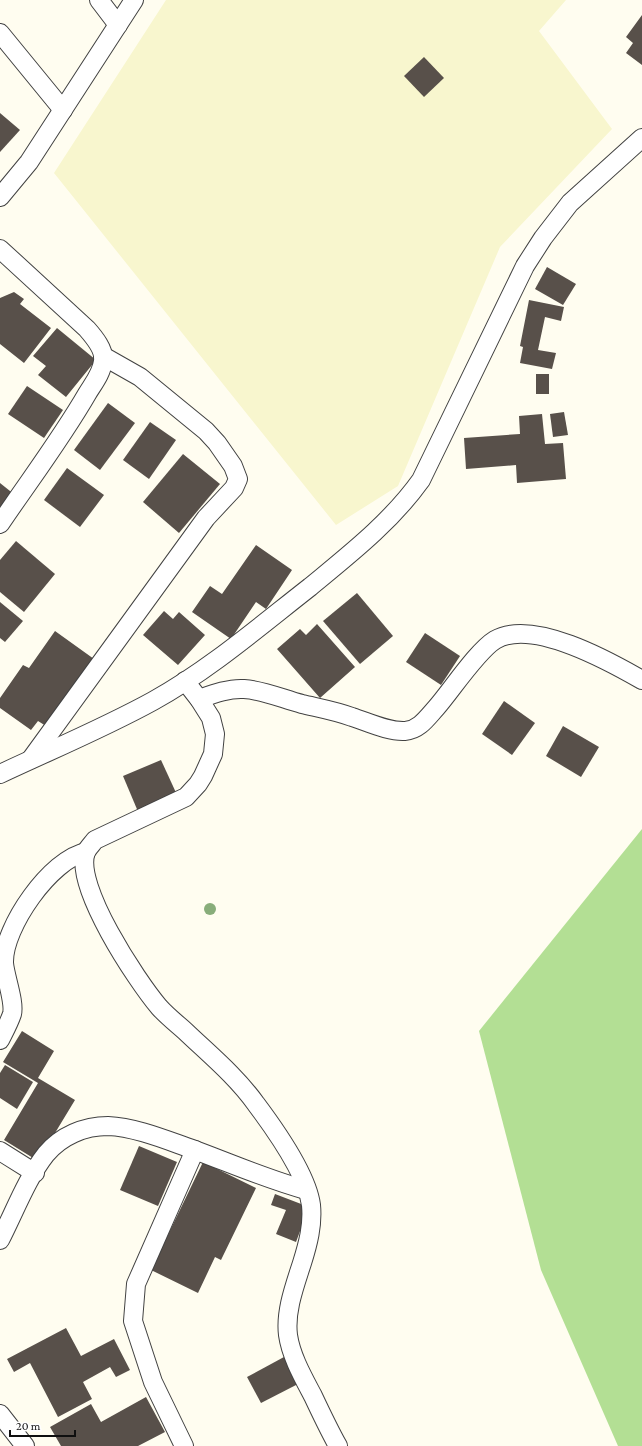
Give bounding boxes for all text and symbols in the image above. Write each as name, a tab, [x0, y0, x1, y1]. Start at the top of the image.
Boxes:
scale bar	[10, 1412, 75, 1438]
text: 20 m	[16, 1419, 41, 1433]

